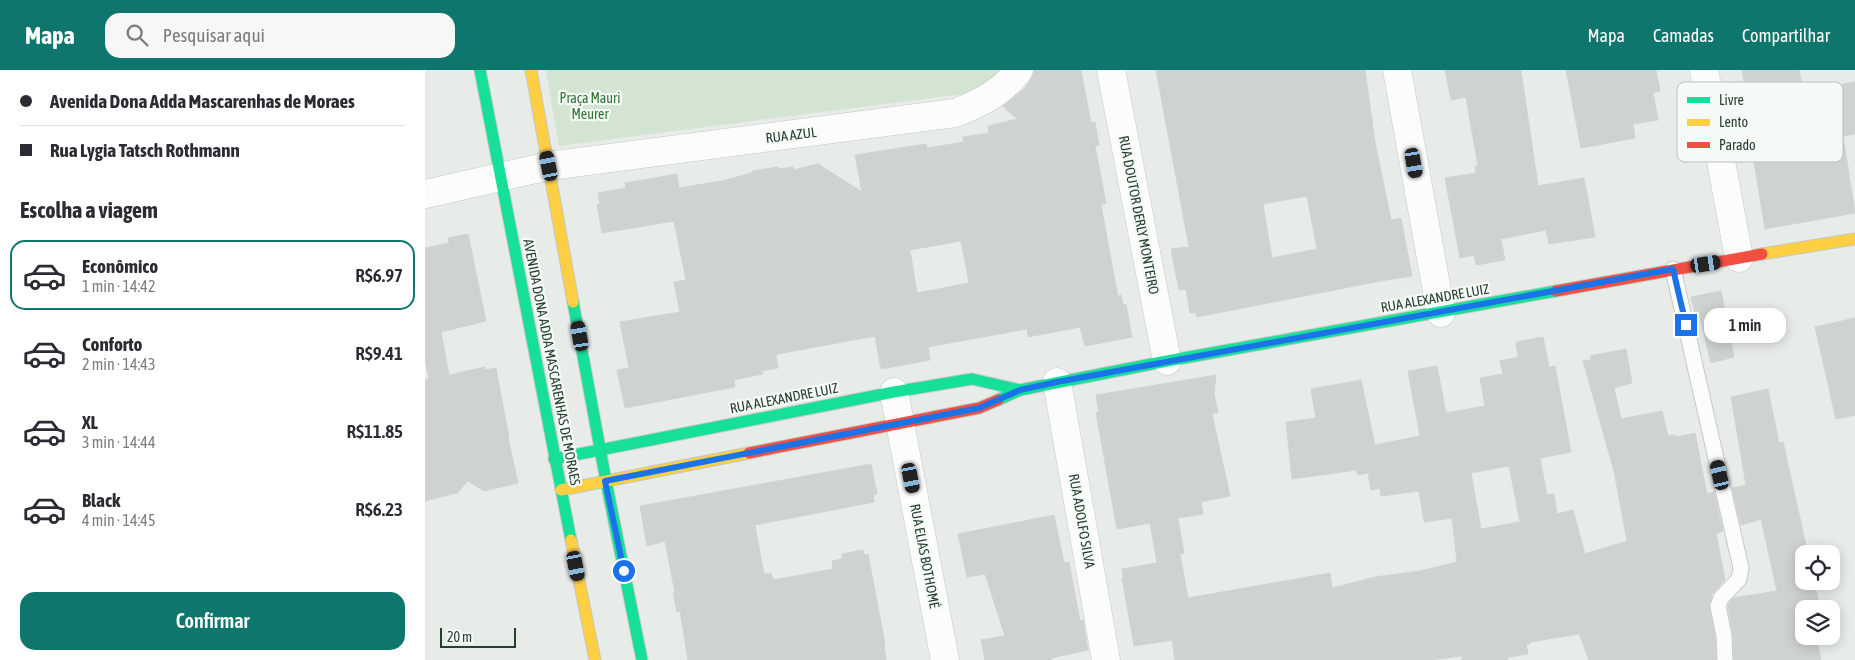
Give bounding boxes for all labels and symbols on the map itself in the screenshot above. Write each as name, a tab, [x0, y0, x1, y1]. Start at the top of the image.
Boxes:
legend	[1677, 82, 1843, 162]
park label: Praça Mauri Meurer	[560, 90, 620, 122]
text: Livre	[1719, 92, 1744, 108]
text: Lento	[1719, 114, 1748, 130]
street label: RUA AZUL	[765, 124, 818, 146]
street label: RUA DOUTOR DERLY MONTEIRO	[1116, 134, 1162, 296]
text: Parado	[1719, 137, 1756, 153]
car	[1404, 147, 1423, 179]
car	[538, 150, 559, 182]
street label: AVENIDA DONA ADDA MASCARENHAS DE MORAES	[520, 238, 584, 487]
car	[1690, 254, 1721, 274]
street label: RUA ALEXANDRE LUIZ	[1379, 281, 1491, 315]
callout: 1 min	[1703, 308, 1786, 342]
route end	[1675, 314, 1697, 336]
car	[570, 320, 589, 352]
street label: RUA ALEXANDRE LUIZ	[728, 380, 840, 416]
car	[1709, 459, 1730, 491]
car	[900, 462, 921, 494]
street label: RUA ADOLFO SILVA	[1066, 473, 1098, 570]
street label: RUA ELIAS BOTHOMÉ	[907, 502, 943, 610]
car	[565, 550, 586, 582]
route start	[613, 560, 635, 582]
scale bar	[440, 625, 516, 648]

